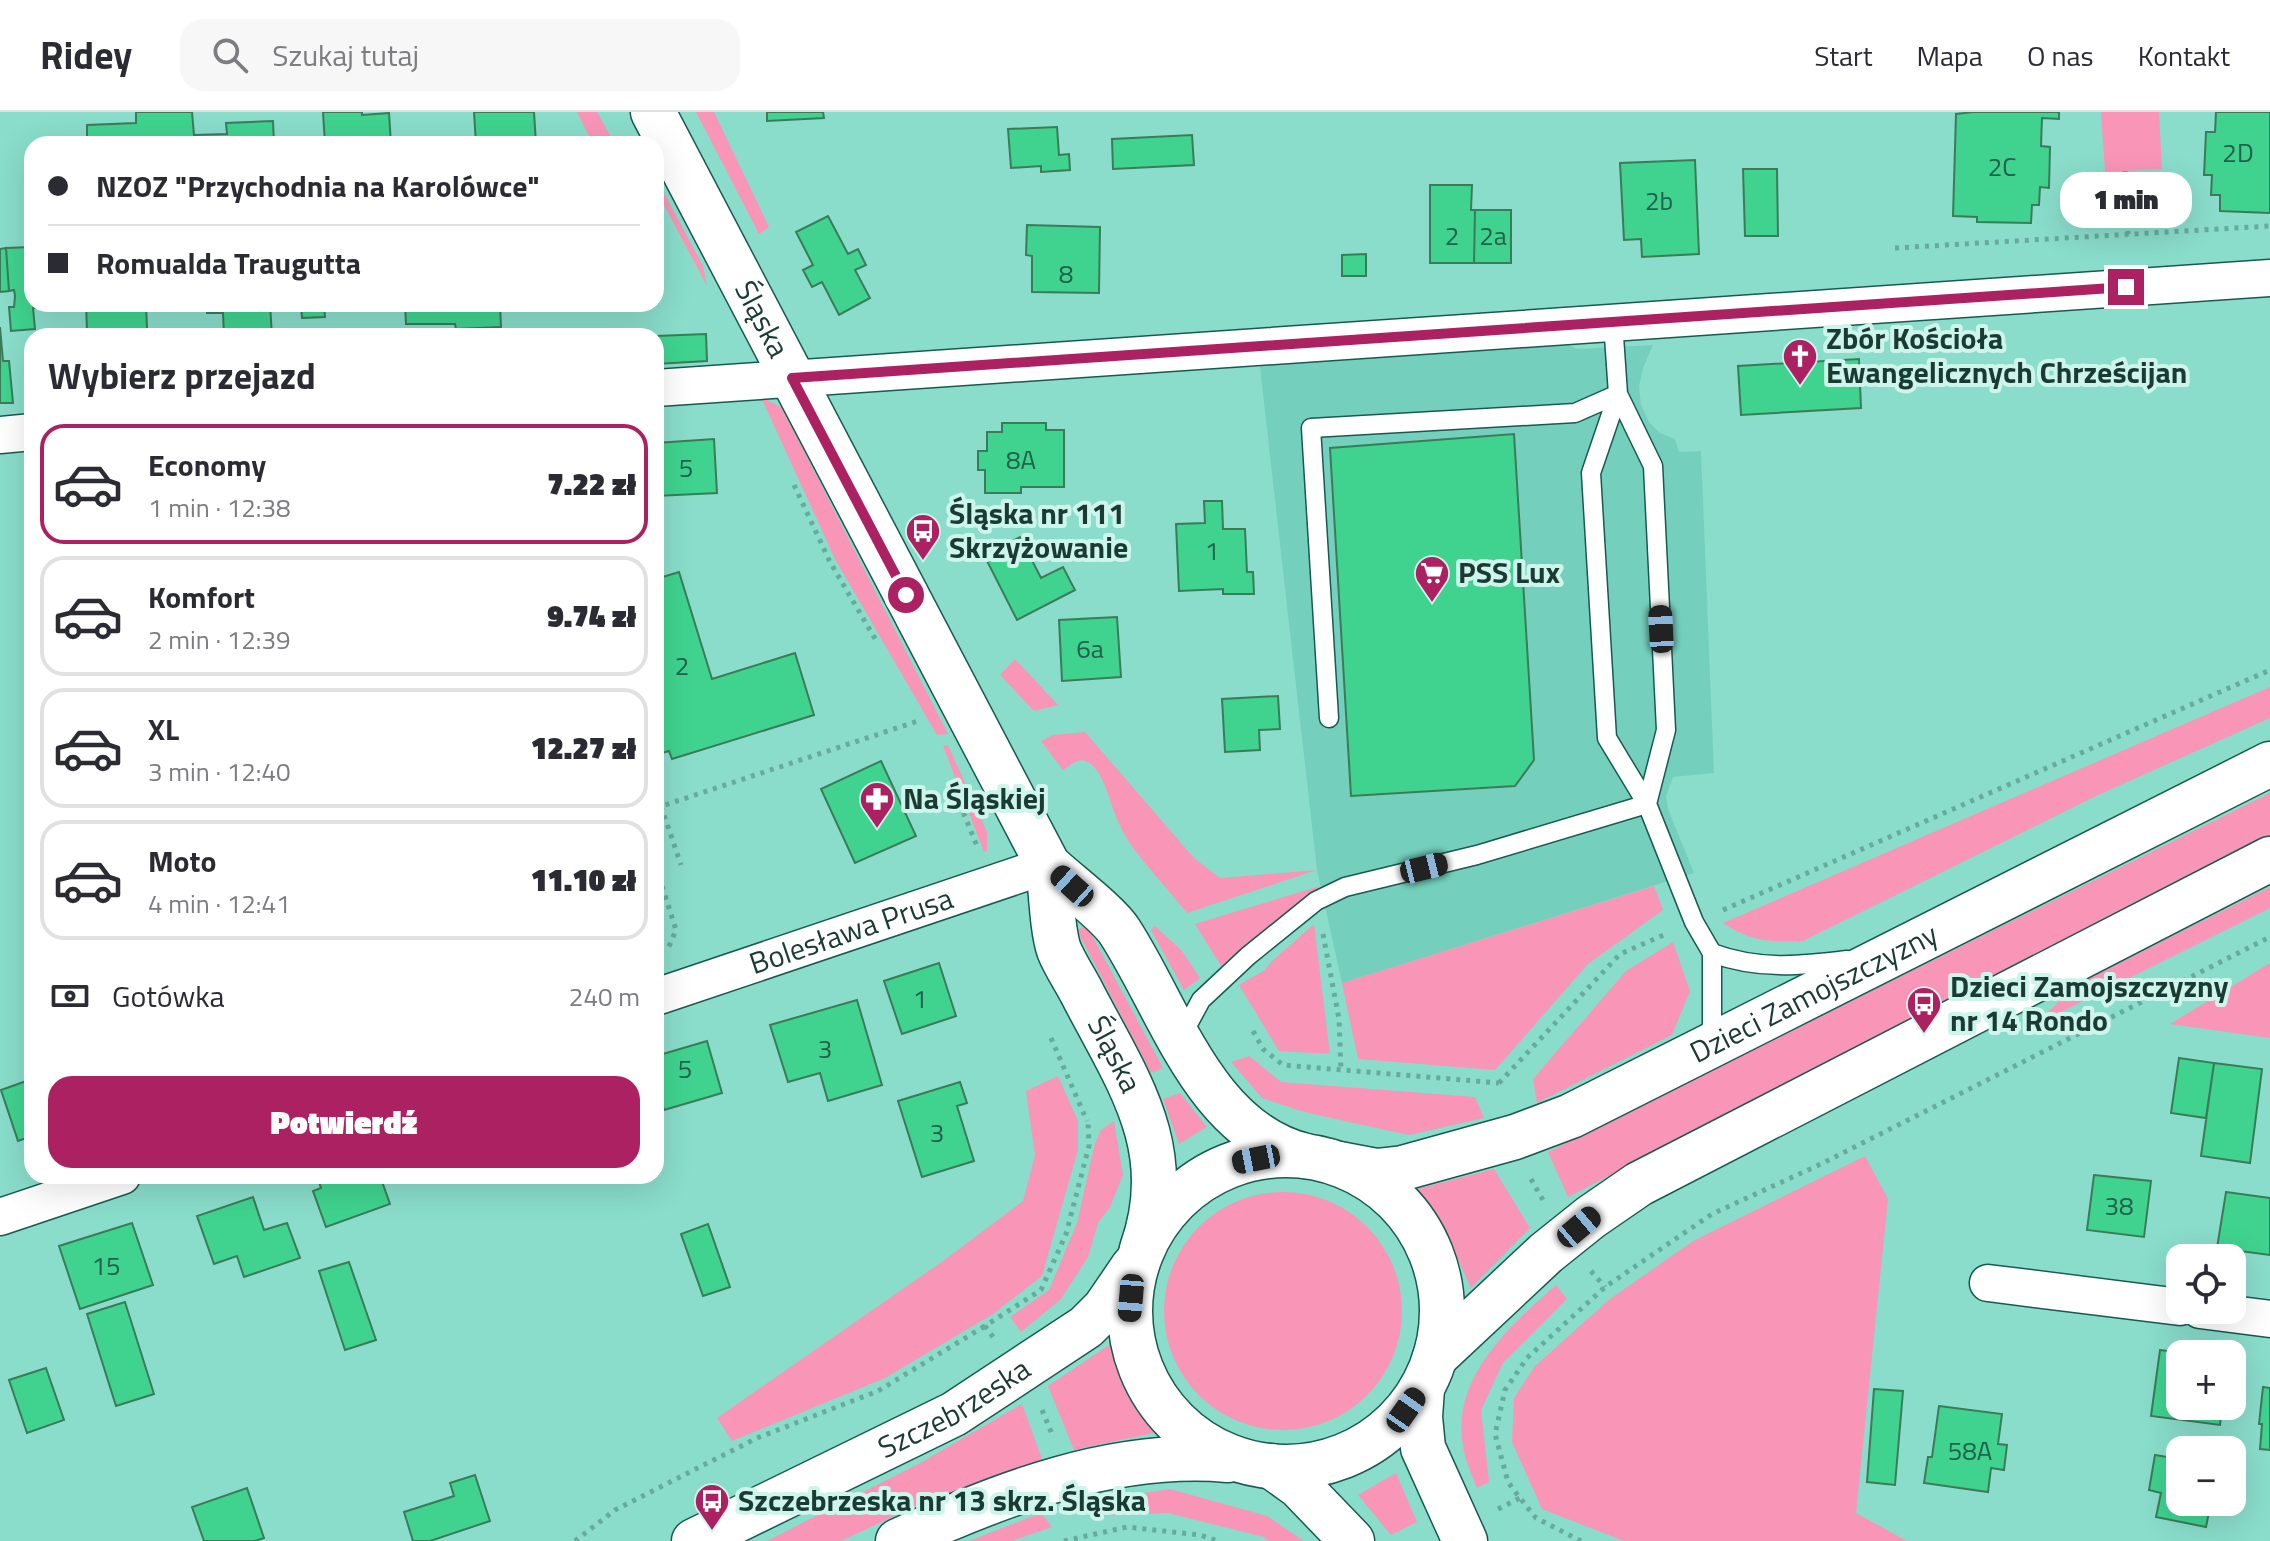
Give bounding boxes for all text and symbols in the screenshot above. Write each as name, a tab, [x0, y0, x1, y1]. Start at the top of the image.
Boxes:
search box	[180, 19, 740, 91]
text: Ridey	[40, 26, 132, 84]
text: Szukaj tutaj	[272, 32, 419, 78]
icon: search	[208, 33, 252, 77]
text: Start	[1814, 34, 1873, 77]
text: Mapa	[1917, 34, 1983, 77]
text: O nas	[2027, 34, 2094, 77]
text: Kontakt	[2138, 34, 2230, 77]
house number: 2D	[2222, 133, 2254, 172]
house number: 2C	[1988, 147, 2016, 186]
text: NZOZ "Przychodnia na Karolówce"	[96, 163, 540, 209]
callout: 1 min	[2060, 171, 2192, 227]
text: 1 min	[2094, 180, 2158, 219]
house number: 2b	[1645, 181, 1673, 220]
house number: 2	[1445, 216, 1459, 255]
house number: 2a	[1479, 216, 1507, 255]
text: Romualda Traugutta	[96, 240, 361, 286]
house number: 8	[1059, 254, 1073, 293]
route end	[2108, 269, 2144, 305]
street label: Śląska	[723, 272, 802, 366]
place label: Zbór Kościoła Ewangelicznych Chrześcijan	[1826, 315, 2187, 395]
church icon: Zbór Kościoła Ewangelicznych Chrześcijan	[1781, 337, 1819, 387]
text: Wybierz przejazd	[48, 348, 316, 403]
house number: 8A	[1006, 440, 1036, 479]
text: Economy	[148, 442, 266, 488]
icon: car	[52, 448, 124, 520]
house number: 5	[679, 448, 693, 487]
text: 7.22 zł	[547, 461, 636, 507]
text: 1 min · 12:38	[148, 488, 291, 527]
place label: Śląska nr 111 Skrzyżowanie	[949, 490, 1128, 570]
bus stop icon: Śląska nr 111 Skrzyżowanie	[904, 512, 942, 562]
house number: 1	[1205, 531, 1219, 570]
place label: PSS Lux	[1458, 549, 1560, 595]
supermarket icon: PSS Lux	[1413, 554, 1451, 604]
text: Komfort	[148, 574, 255, 620]
route start	[888, 577, 924, 613]
icon: car	[52, 580, 124, 652]
text: 9.74 zł	[547, 593, 636, 639]
car	[1648, 604, 1674, 654]
text: 2 min · 12:39	[148, 620, 291, 659]
house number: 6a	[1076, 629, 1104, 668]
house number: 2	[675, 646, 689, 685]
text: XL	[148, 706, 179, 752]
icon: car	[52, 712, 124, 784]
text: 12.27 zł	[531, 725, 636, 771]
text: 3 min · 12:40	[148, 752, 291, 791]
place label: Na Śląskiej	[903, 775, 1046, 821]
pharmacy icon: Na Śląskiej	[858, 780, 896, 830]
text: Moto	[148, 838, 216, 884]
icon: car	[52, 844, 124, 916]
car	[1398, 851, 1450, 885]
text: 11.10 zł	[531, 857, 636, 903]
car	[1046, 861, 1098, 911]
street label: Bolesława Prusa	[743, 875, 959, 986]
text: 4 min · 12:41	[148, 884, 291, 923]
street label: Dzieci Zamojszczyzny	[1682, 911, 1946, 1075]
place label: Dzieci Zamojszczyzny nr 14 Rondo	[1950, 963, 2229, 1043]
text: Gotówka	[112, 973, 225, 1019]
icon: cash	[48, 974, 92, 1018]
text: 240 m	[569, 977, 640, 1016]
house number: 1	[913, 979, 927, 1018]
bus stop icon: Dzieci Zamojszczyzny nr 14 Rondo	[1905, 985, 1943, 1035]
street label: Śląska	[1076, 1007, 1154, 1100]
house number: 3	[818, 1029, 832, 1068]
house number: 5	[678, 1049, 692, 1088]
button: Potwierdź	[48, 1076, 640, 1168]
house number: 3	[930, 1113, 944, 1152]
car	[1230, 1143, 1282, 1175]
house number: 38	[2104, 1186, 2134, 1225]
car	[1553, 1202, 1605, 1252]
map controls	[2166, 1244, 2246, 1516]
button: locate	[2166, 1244, 2246, 1324]
house number: 15	[91, 1246, 121, 1285]
car	[1117, 1273, 1145, 1323]
button: +	[2166, 1340, 2246, 1420]
street label: Szczebrzeska	[870, 1346, 1039, 1470]
car	[1382, 1383, 1430, 1437]
house number: 58A	[1948, 1431, 1992, 1470]
button: −	[2166, 1436, 2246, 1516]
place label: Szczebrzeska nr 13 skrz. Śląska	[738, 1477, 1146, 1523]
bus stop icon: Szczebrzeska nr 13 skrz. Śląska	[693, 1482, 731, 1532]

